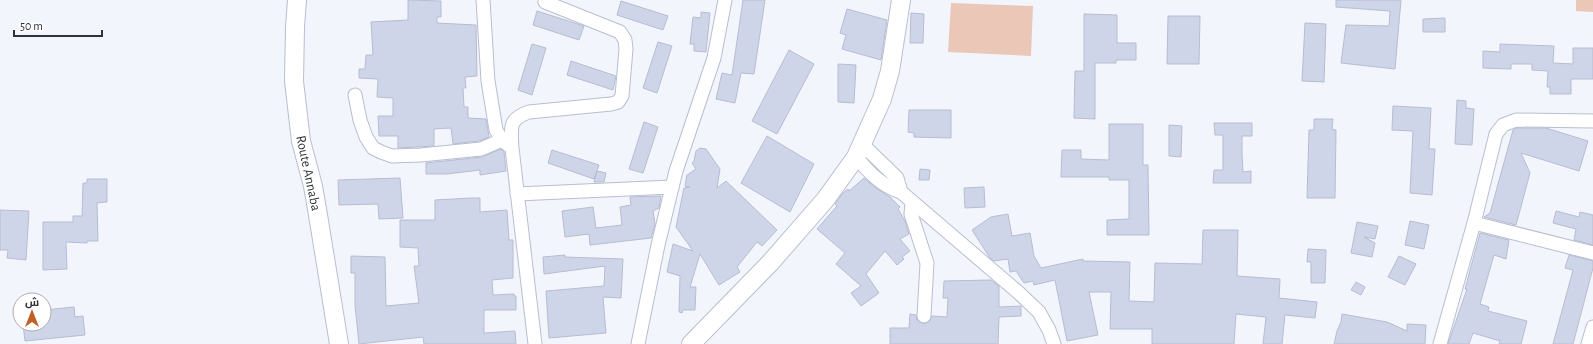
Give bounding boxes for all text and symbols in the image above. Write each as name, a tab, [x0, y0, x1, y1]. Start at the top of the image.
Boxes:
scale bar	[14, 12, 102, 38]
text: 50 m	[20, 20, 43, 32]
street label: Route Annaba	[293, 134, 323, 213]
north arrow	[12, 292, 52, 332]
text: ش	[25, 297, 39, 309]

